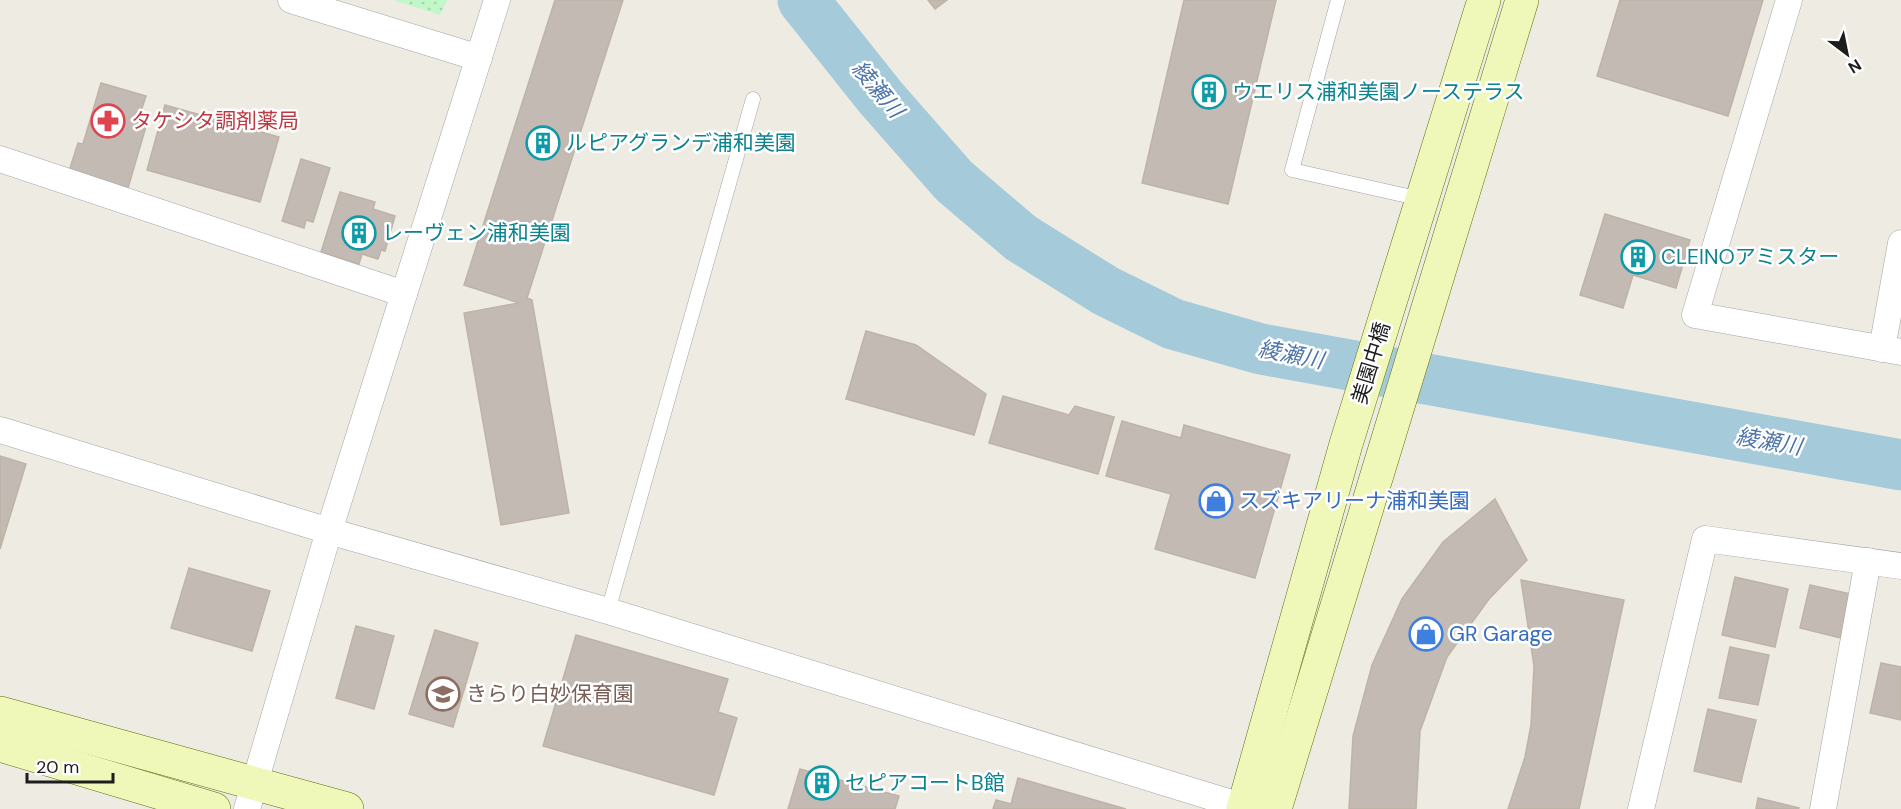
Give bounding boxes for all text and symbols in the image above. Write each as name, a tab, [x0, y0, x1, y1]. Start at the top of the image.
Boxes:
north arrow	[1817, 24, 1877, 84]
text: N	[1844, 54, 1865, 78]
water label: 綾瀬川	[845, 55, 911, 125]
building icon: ウエリス浦和美園ノーステラス	[1191, 74, 1227, 110]
place label: ウエリス浦和美園ノーステラス	[1232, 78, 1525, 106]
pharmacy icon: タケシタ調剤薬局	[90, 103, 126, 139]
place label: タケシタ調剤薬局	[131, 107, 299, 135]
building icon: ルピアグランデ浦和美園	[525, 125, 561, 161]
place label: ルピアグランデ浦和美園	[566, 129, 796, 157]
building icon: レーヴェン浦和美園	[341, 215, 377, 251]
place label: レーヴェン浦和美園	[382, 219, 571, 247]
building icon: CLEINOアミスター	[1620, 239, 1656, 275]
place label: CLEINOアミスター	[1661, 243, 1839, 271]
street label: 美園中橋	[1345, 319, 1397, 407]
water label: 綾瀬川	[1256, 334, 1328, 375]
water label: 綾瀬川	[1734, 421, 1806, 462]
shop icon: スズキアリーナ浦和美園	[1198, 483, 1234, 519]
place label: スズキアリーナ浦和美園	[1239, 487, 1470, 515]
shop icon: GR Garage	[1408, 616, 1444, 652]
place label: GR Garage	[1449, 620, 1553, 648]
school or university icon: きらり白妙保育園	[425, 676, 461, 712]
place label: きらり白妙保育園	[466, 680, 634, 708]
scale bar	[27, 746, 112, 784]
text: 20 m	[36, 755, 79, 779]
building icon: セピアコートB館	[804, 765, 840, 801]
place label: セピアコートB館	[845, 769, 1005, 797]

